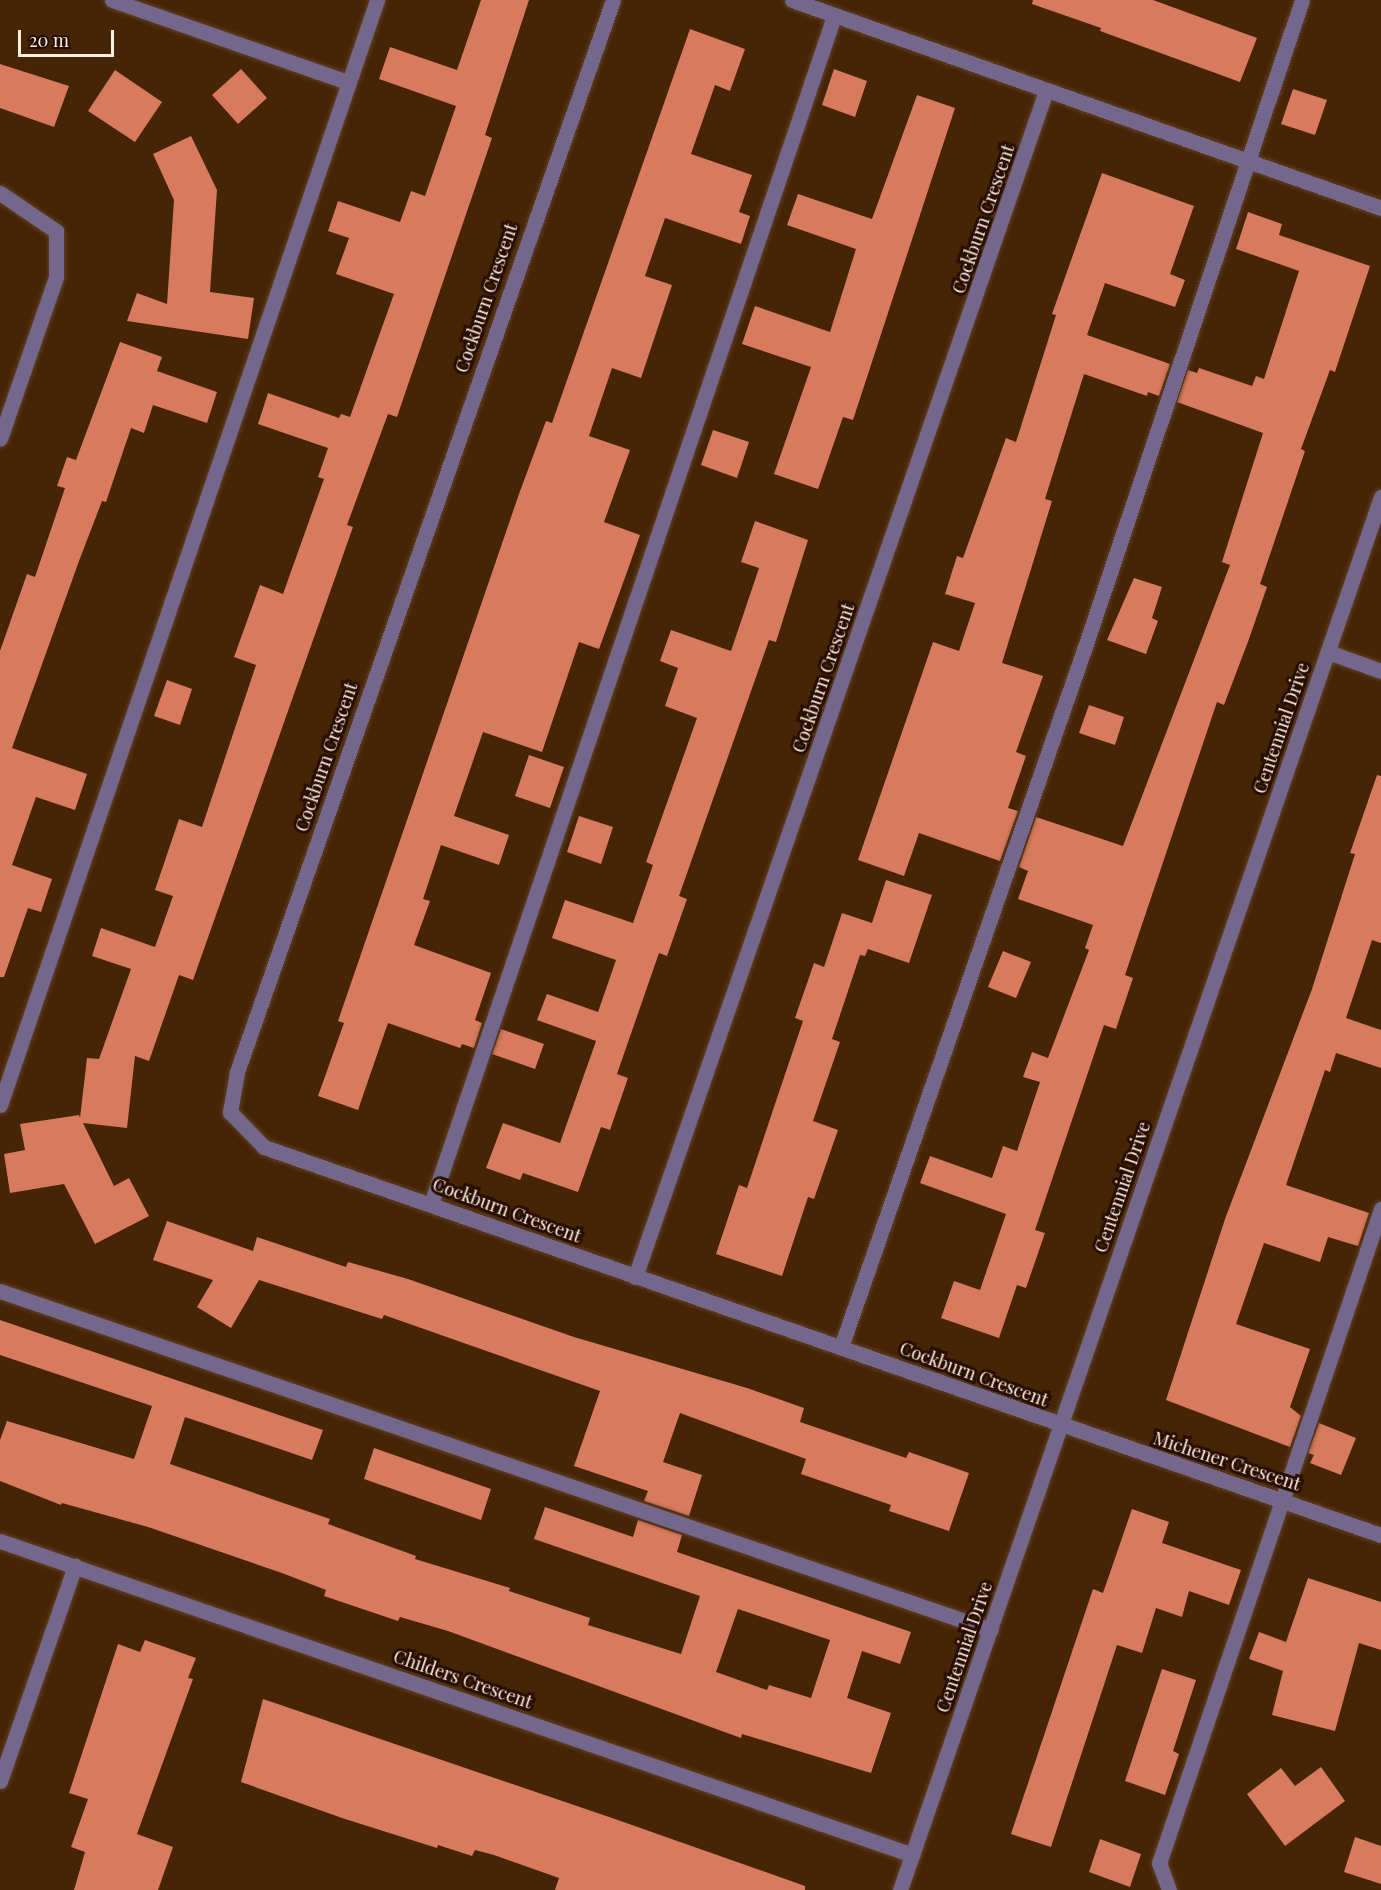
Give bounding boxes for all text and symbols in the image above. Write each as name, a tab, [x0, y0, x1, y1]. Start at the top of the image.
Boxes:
scale bar	[21, 18, 117, 56]
text: 20 m	[29, 28, 69, 52]
street label: Cockburn Crescent	[947, 142, 1019, 296]
street label: Cockburn Crescent	[450, 221, 522, 375]
street label: Cockburn Crescent	[787, 601, 859, 755]
street label: Centennial Drive	[1248, 660, 1314, 796]
street label: Cockburn Crescent	[290, 680, 362, 834]
street label: Centennial Drive	[1089, 1119, 1155, 1255]
street label: Cockburn Crescent	[430, 1173, 584, 1247]
street label: Cockburn Crescent	[897, 1337, 1051, 1411]
street label: Michener Crescent	[1150, 1427, 1304, 1495]
street label: Centennial Drive	[931, 1579, 997, 1715]
street label: Childers Crescent	[391, 1645, 535, 1713]

